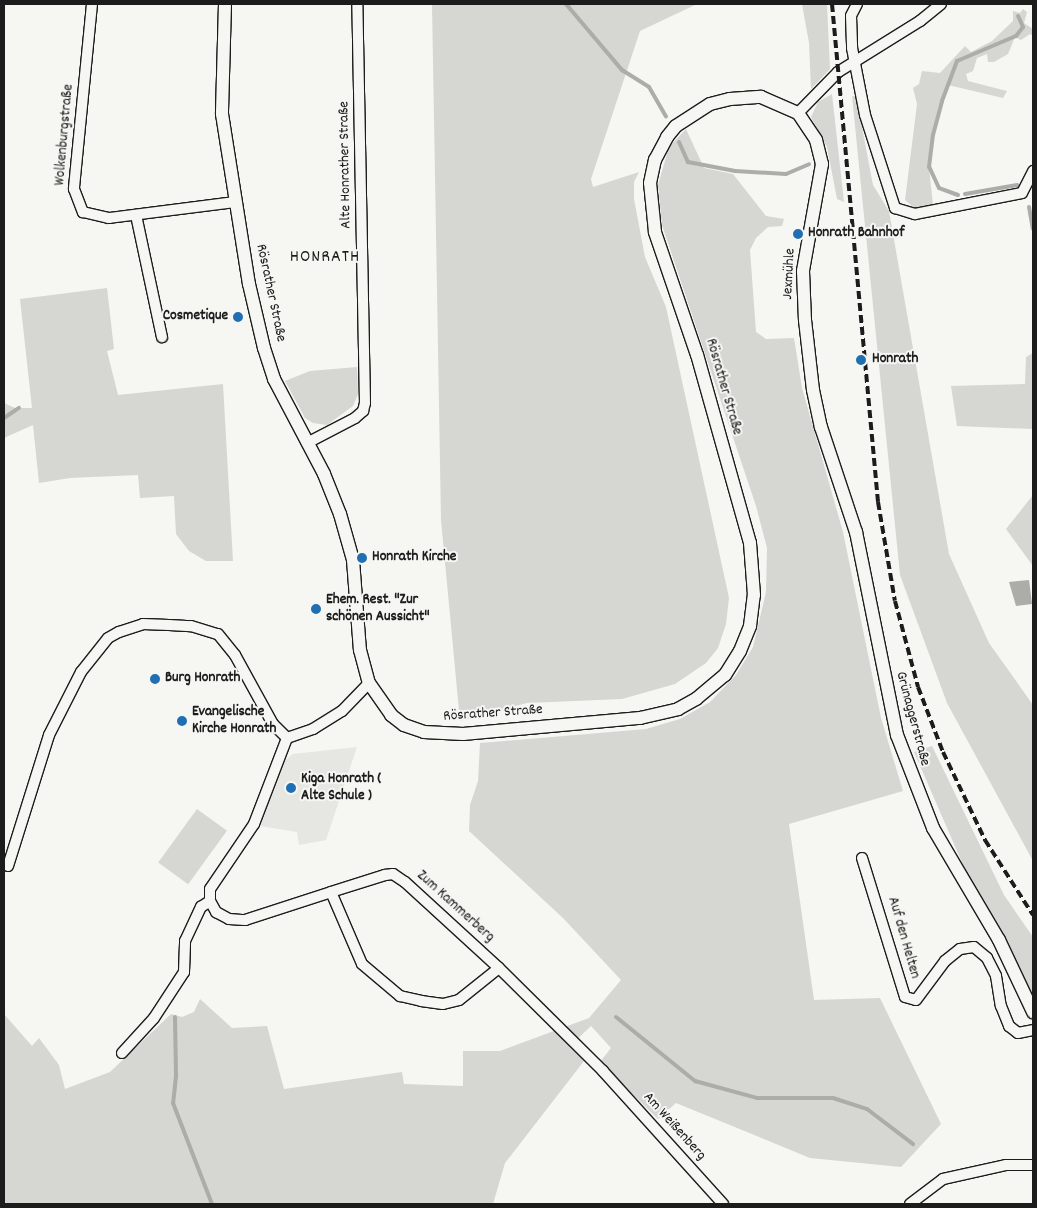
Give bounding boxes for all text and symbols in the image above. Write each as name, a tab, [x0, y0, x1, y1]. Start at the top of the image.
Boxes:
street label: Wolkenburgstraße	[52, 84, 78, 186]
street label: Alte Honrather Straße	[336, 101, 356, 229]
place label: Honrath Bahnhof	[808, 225, 904, 243]
marker: Honrath Bahnhof	[792, 228, 804, 240]
street label: Rösrather Straße	[251, 243, 289, 343]
district label: HONRATH	[289, 247, 361, 269]
street label: Jexmühle	[780, 248, 800, 300]
place label: Cosmetique	[163, 308, 228, 326]
marker: Cosmetique	[232, 311, 244, 323]
street label: Rösrather Straße	[701, 337, 745, 437]
place label: Honrath	[872, 351, 918, 369]
marker: Honrath	[854, 353, 868, 367]
place label: Honrath Kirche	[372, 549, 456, 567]
marker: Honrath Kirche	[356, 552, 368, 564]
place label: Ehem. Rest. "Zur schönen Aussicht"	[326, 591, 430, 626]
marker: Ehem. Rest. "Zur schönen Aussicht"	[310, 603, 322, 615]
place label: Burg Honrath	[165, 670, 240, 688]
street label: Grünaggerstraße	[891, 670, 933, 768]
marker: Burg Honrath	[149, 673, 161, 685]
street label: Rösrather Straße	[443, 702, 543, 726]
place label: Evangelische Kirche Honrath	[192, 703, 276, 738]
marker: Evangelische Kirche Honrath	[176, 715, 188, 727]
place label: Kiga Honrath ( Alte Schule )	[301, 770, 381, 805]
marker: Kiga Honrath ( Alte Schule )	[285, 782, 297, 794]
street label: Zum Kammerberg	[412, 867, 498, 947]
street label: Auf den Helten	[883, 895, 923, 981]
street label: Am Weißenberg	[639, 1089, 709, 1165]

